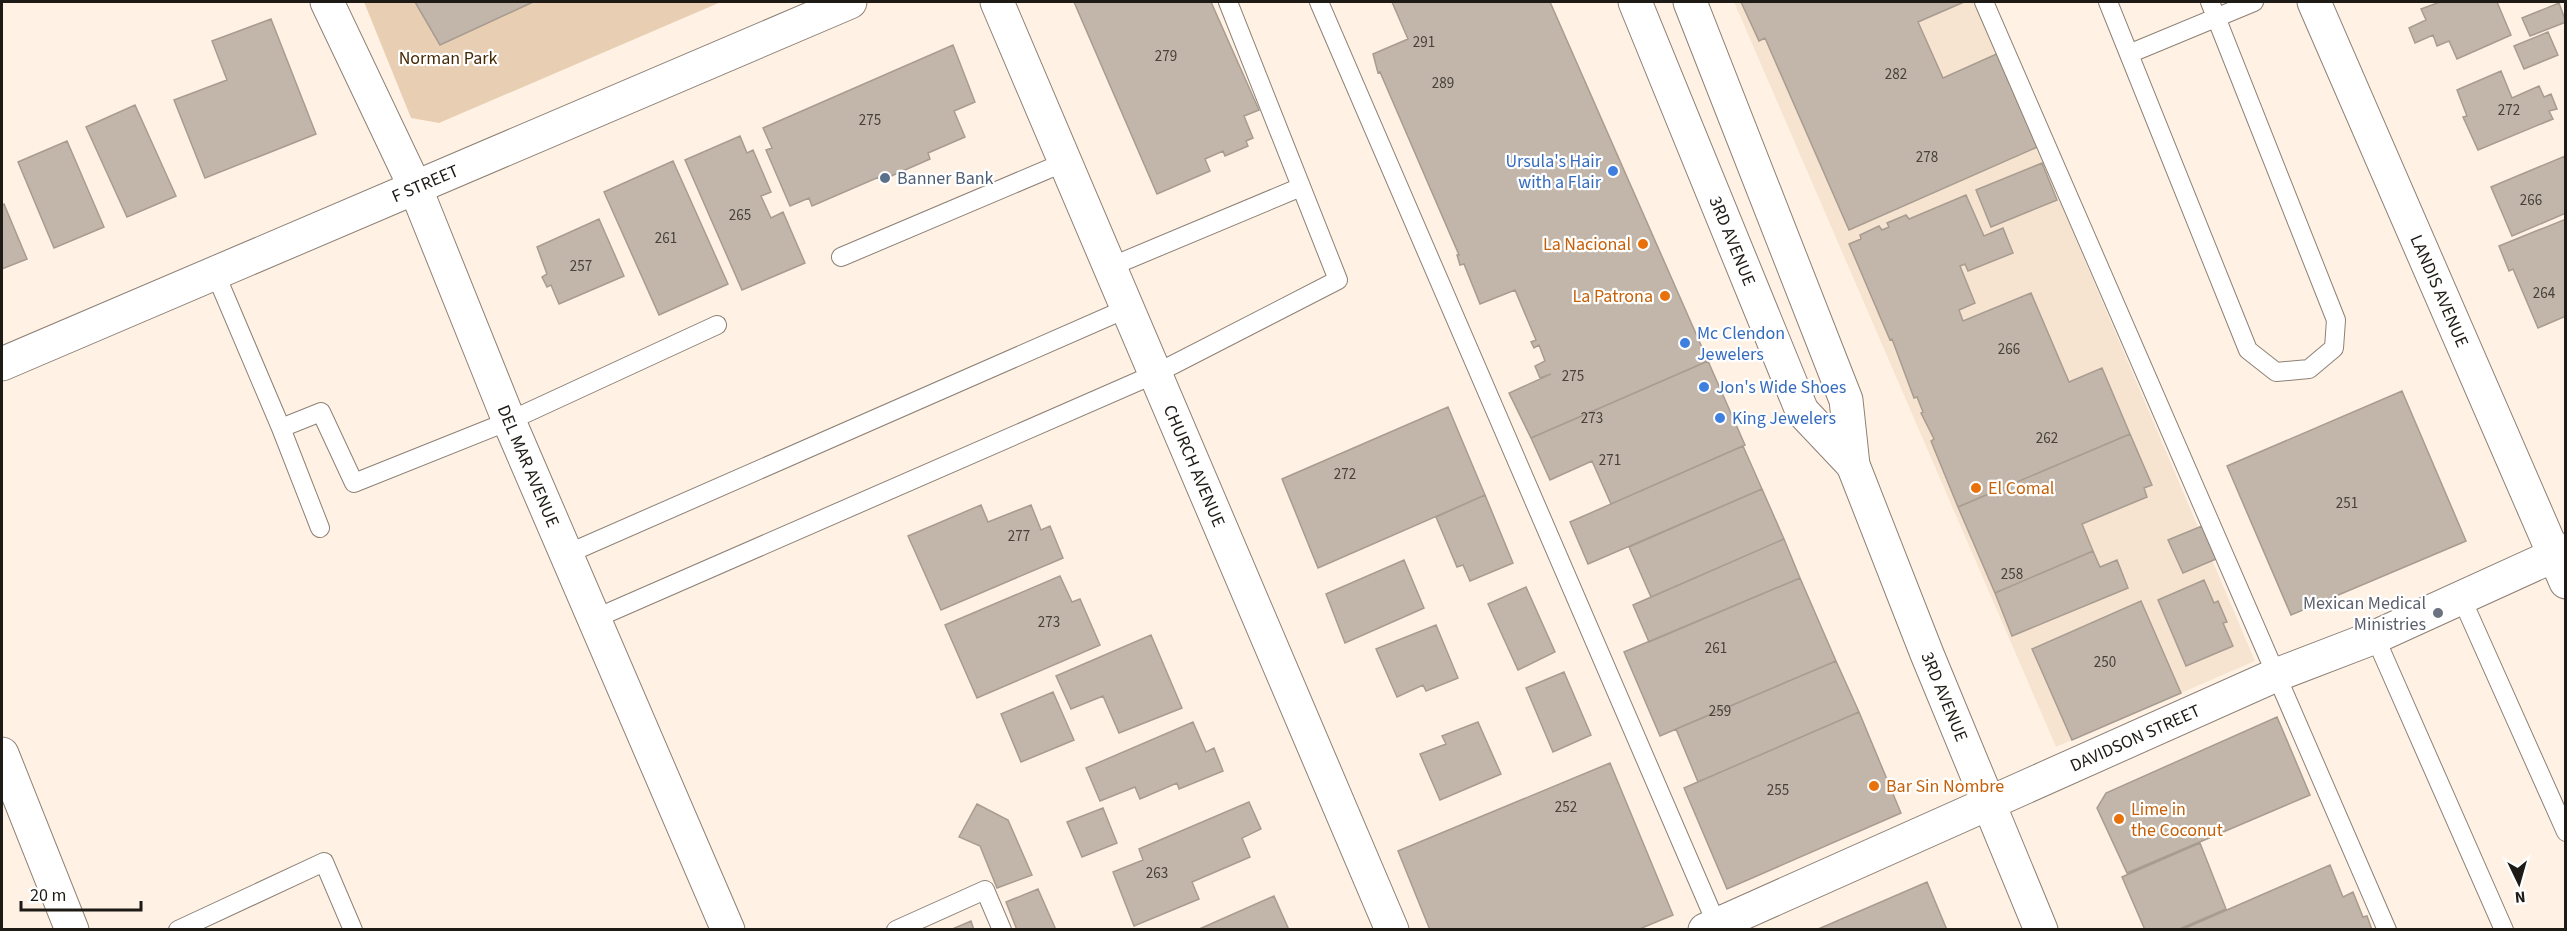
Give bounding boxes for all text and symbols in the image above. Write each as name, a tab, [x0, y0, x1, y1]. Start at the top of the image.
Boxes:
house number: 291	[1413, 32, 1435, 53]
park label: Norman Park	[399, 46, 497, 71]
house number: 279	[1155, 46, 1177, 67]
house number: 282	[1885, 64, 1907, 85]
house number: 289	[1432, 73, 1454, 94]
house number: 272	[2498, 100, 2520, 121]
house number: 275	[859, 110, 881, 131]
house number: 278	[1916, 147, 1938, 168]
place label: Ursula's Hair with a Flair	[1505, 149, 1602, 195]
street label: F STREET	[388, 158, 463, 209]
marker: Ursula's Hair with a Flair	[1606, 164, 1620, 178]
place label: Banner Bank	[897, 166, 994, 191]
marker: Banner Bank	[878, 171, 892, 185]
house number: 266	[2520, 190, 2542, 211]
street label: 3RD AVENUE	[1703, 192, 1762, 290]
house number: 265	[729, 205, 751, 226]
house number: 261	[655, 228, 677, 249]
street label: LANDIS AVENUE	[2404, 231, 2475, 351]
place label: La Nacional	[1543, 232, 1631, 257]
marker: La Nacional	[1636, 237, 1650, 251]
house number: 257	[570, 256, 592, 277]
house number: 264	[2533, 283, 2556, 304]
place label: La Patrona	[1573, 284, 1653, 309]
marker: La Patrona	[1658, 289, 1672, 303]
place label: Mc Clendon Jewelers	[1697, 321, 1785, 367]
marker: Mc Clendon Jewelers	[1678, 336, 1692, 350]
house number: 266	[1998, 339, 2020, 360]
house number: 275	[1562, 366, 1584, 387]
place label: Jon's Wide Shoes	[1716, 375, 1846, 400]
marker: Jon's Wide Shoes	[1697, 380, 1711, 394]
street label: DEL MAR AVENUE	[491, 401, 565, 531]
street label: CHURCH AVENUE	[1157, 401, 1231, 531]
place label: King Jewelers	[1732, 406, 1836, 431]
house number: 273	[1581, 408, 1603, 429]
marker: King Jewelers	[1713, 411, 1727, 425]
house number: 262	[2036, 428, 2058, 449]
house number: 271	[1599, 450, 1621, 471]
house number: 272	[1334, 464, 1356, 485]
place label: El Comal	[1988, 476, 2054, 501]
marker: El Comal	[1969, 481, 1983, 495]
house number: 251	[2336, 493, 2358, 514]
house number: 277	[1008, 526, 1030, 547]
house number: 258	[2001, 564, 2023, 585]
place label: Mexican Medical Ministries	[2303, 591, 2426, 637]
marker: Mexican Medical Ministries	[2431, 606, 2445, 620]
house number: 273	[1038, 612, 1060, 633]
house number: 261	[1705, 638, 1727, 659]
street label: 3RD AVENUE	[1914, 648, 1974, 746]
house number: 250	[2094, 652, 2116, 673]
street label: DAVIDSON STREET	[2066, 698, 2205, 778]
house number: 259	[1709, 701, 1731, 722]
place label: Bar Sin Nombre	[1886, 774, 2004, 799]
marker: Bar Sin Nombre	[1867, 779, 1881, 793]
house number: 255	[1767, 780, 1789, 801]
house number: 252	[1555, 797, 1577, 818]
place label: Lime in the Coconut	[2131, 797, 2223, 843]
marker: Lime in the Coconut	[2112, 812, 2126, 826]
north arrow	[2489, 853, 2549, 913]
house number: 263	[1146, 863, 1168, 884]
scale bar	[21, 874, 141, 912]
text: 20 m	[30, 883, 66, 908]
text: N	[2514, 886, 2526, 908]

